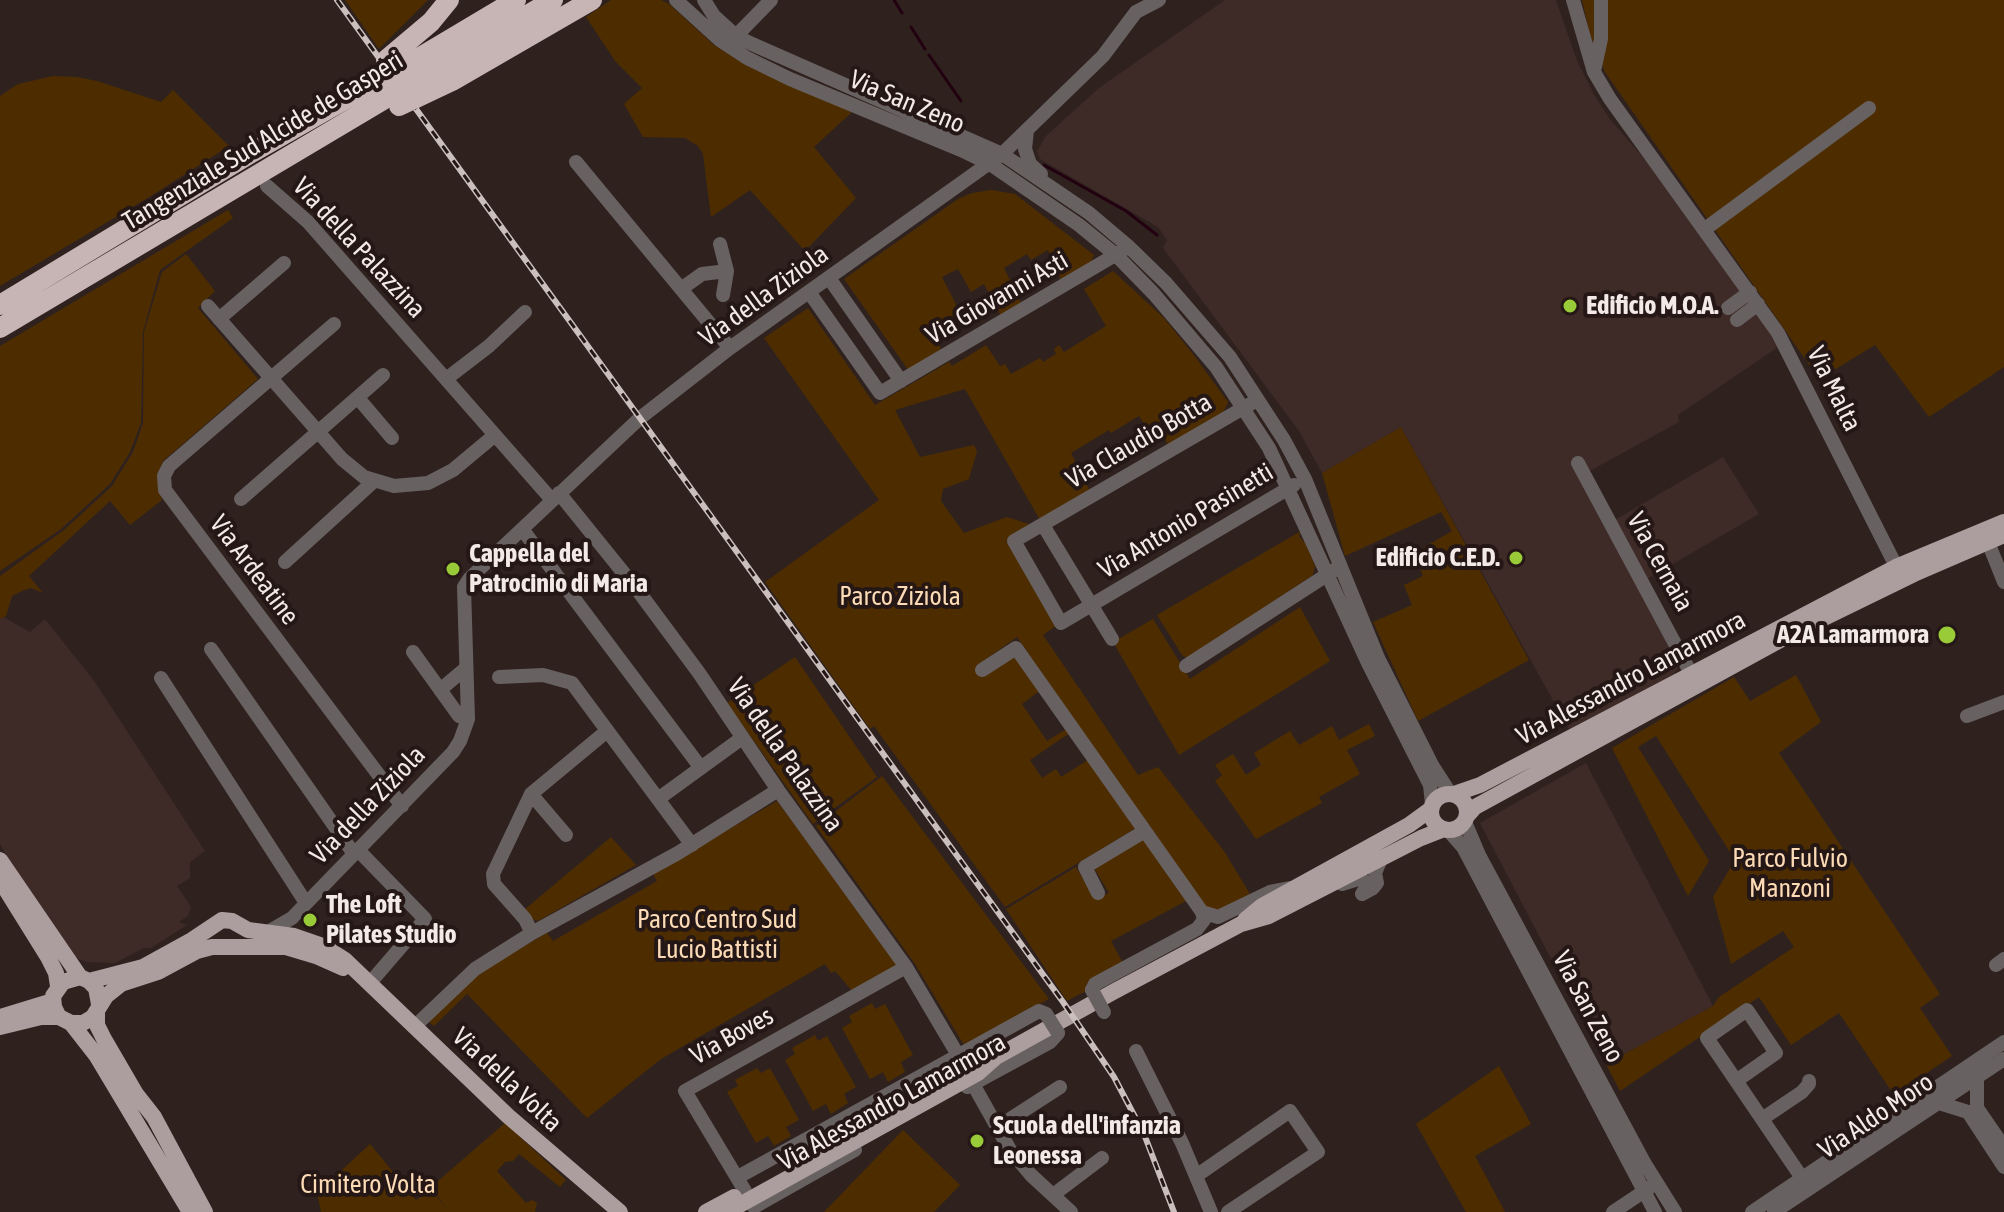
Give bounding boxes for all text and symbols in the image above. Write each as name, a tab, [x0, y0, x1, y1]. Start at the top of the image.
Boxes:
street label: Tangenziale Sud Alcide de Gasperi	[117, 45, 409, 237]
street label: Via San Zeno	[845, 64, 969, 140]
street label: Via della Palazzina	[286, 171, 432, 325]
street label: Via della Ziziola	[693, 239, 835, 353]
street label: Via Giovanni Asti	[920, 245, 1074, 351]
place label: Edificio M.O.A.	[1586, 290, 1719, 322]
marker: Edificio M.O.A.	[1561, 297, 1579, 315]
street label: Via Malta	[1800, 342, 1868, 436]
street label: Via Claudio Botta	[1060, 387, 1218, 495]
street label: Via Antonio Pasinetti	[1093, 457, 1279, 585]
street label: Via Cernaia	[1620, 507, 1700, 617]
street label: Via Ardeatine	[203, 509, 305, 631]
place label: Cappella del Patrocinio di Maria	[469, 538, 648, 600]
place label: Edificio C.E.D.	[1375, 542, 1500, 574]
marker: Edificio C.E.D.	[1507, 549, 1525, 567]
marker: Cappella del Patrocinio di Maria	[444, 560, 462, 578]
park label: Parco Ziziola	[839, 581, 961, 613]
street label: Via Alessandro Lamarmora	[1511, 604, 1751, 752]
place label: A2A Lamarmora	[1777, 619, 1929, 651]
marker: A2A Lamarmora	[1936, 624, 1958, 646]
street label: Via della Palazzina	[720, 672, 850, 838]
street label: Via della Ziziola	[304, 739, 432, 871]
park label: Parco Fulvio Manzoni	[1732, 843, 1848, 904]
place label: The Loft Pilates Studio	[326, 889, 457, 950]
park label: Parco Centro Sud Lucio Battisti	[637, 904, 797, 966]
marker: The Loft Pilates Studio	[301, 911, 319, 929]
street label: Via San Zeno	[1546, 946, 1630, 1068]
street label: Via Boves	[685, 1001, 779, 1071]
street label: Via della Volta	[446, 1021, 568, 1139]
street label: Via Alessandro Lamarmora	[773, 1026, 1011, 1178]
street label: Via Aldo Moro	[1813, 1066, 1939, 1166]
place label: Scuola dell'infanzia Leonessa	[993, 1110, 1181, 1172]
marker: Scuola dell'infanzia Leonessa	[968, 1132, 986, 1150]
park label: Cimitero Volta	[300, 1169, 436, 1201]

